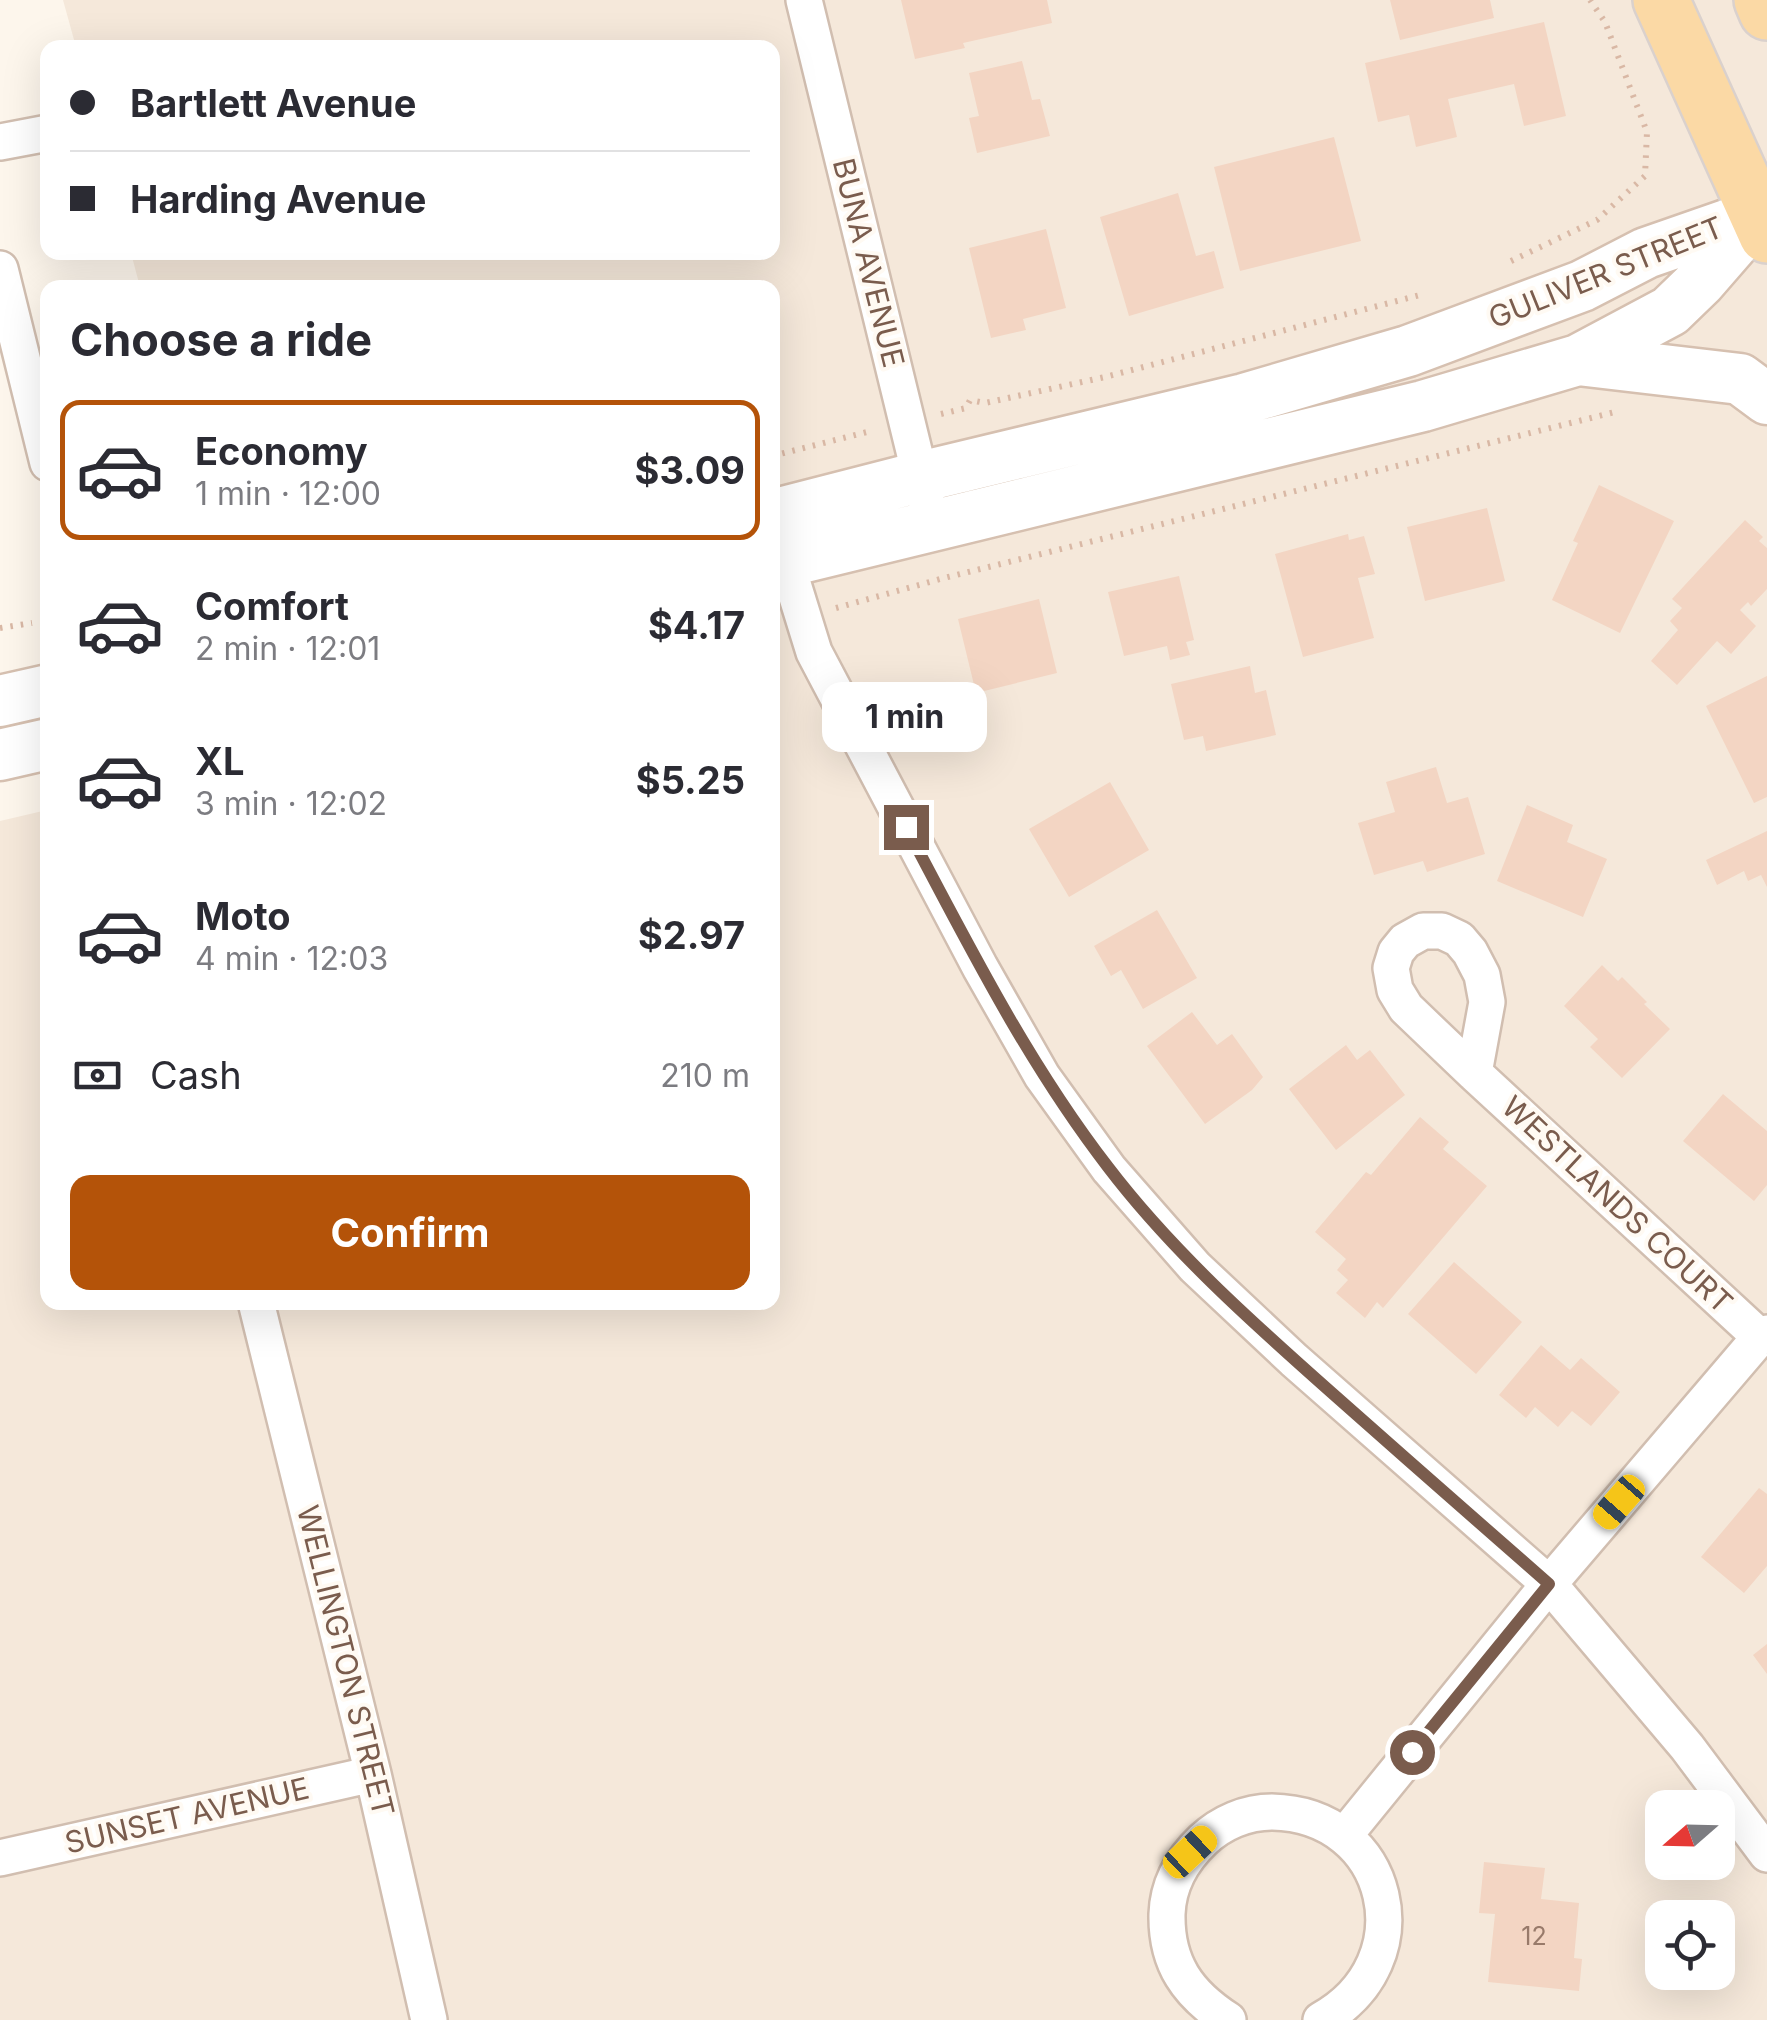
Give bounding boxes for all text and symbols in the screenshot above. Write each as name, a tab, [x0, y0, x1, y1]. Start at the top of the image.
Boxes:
text: Bartlett Avenue	[130, 80, 416, 126]
street label: BUNA AVENUE	[826, 155, 912, 371]
text: Harding Avenue	[130, 176, 426, 222]
street label: GULIVER STREET	[1483, 209, 1728, 336]
text: Choose a ride	[70, 312, 372, 367]
icon: car	[75, 425, 165, 515]
text: Economy	[195, 428, 368, 474]
text: $3.09	[635, 447, 745, 493]
text: 1 min · 12:00	[195, 474, 381, 513]
icon: car	[75, 580, 165, 670]
text: Comfort	[195, 583, 349, 629]
text: $4.17	[648, 602, 745, 648]
text: 2 min · 12:01	[195, 629, 380, 668]
callout: 1 min	[824, 682, 988, 752]
text: 1 min	[865, 697, 944, 736]
icon: car	[75, 735, 165, 825]
text: XL	[195, 738, 245, 784]
text: $5.25	[636, 757, 745, 803]
text: 3 min · 12:02	[195, 784, 387, 823]
route end	[884, 805, 929, 850]
icon: car	[75, 890, 165, 980]
text: Moto	[195, 893, 291, 939]
text: $2.97	[638, 912, 745, 958]
text: 4 min · 12:03	[195, 939, 388, 978]
icon: cash	[70, 1048, 125, 1103]
text: Cash	[150, 1052, 242, 1098]
text: 210 m	[660, 1056, 750, 1095]
street label: WESTLANDS COURT	[1495, 1088, 1740, 1320]
button: Confirm	[70, 1175, 750, 1290]
car	[1588, 1470, 1650, 1534]
street label: WELLINGTON STREET	[290, 1501, 402, 1820]
route start	[1390, 1730, 1435, 1775]
street label: SUNSET AVENUE	[61, 1769, 312, 1861]
north arrow	[1645, 1790, 1735, 1880]
map controls	[1645, 1790, 1735, 1990]
car	[1158, 1821, 1222, 1883]
button: locate	[1645, 1900, 1735, 1990]
house number: 12	[1521, 1921, 1547, 1951]

